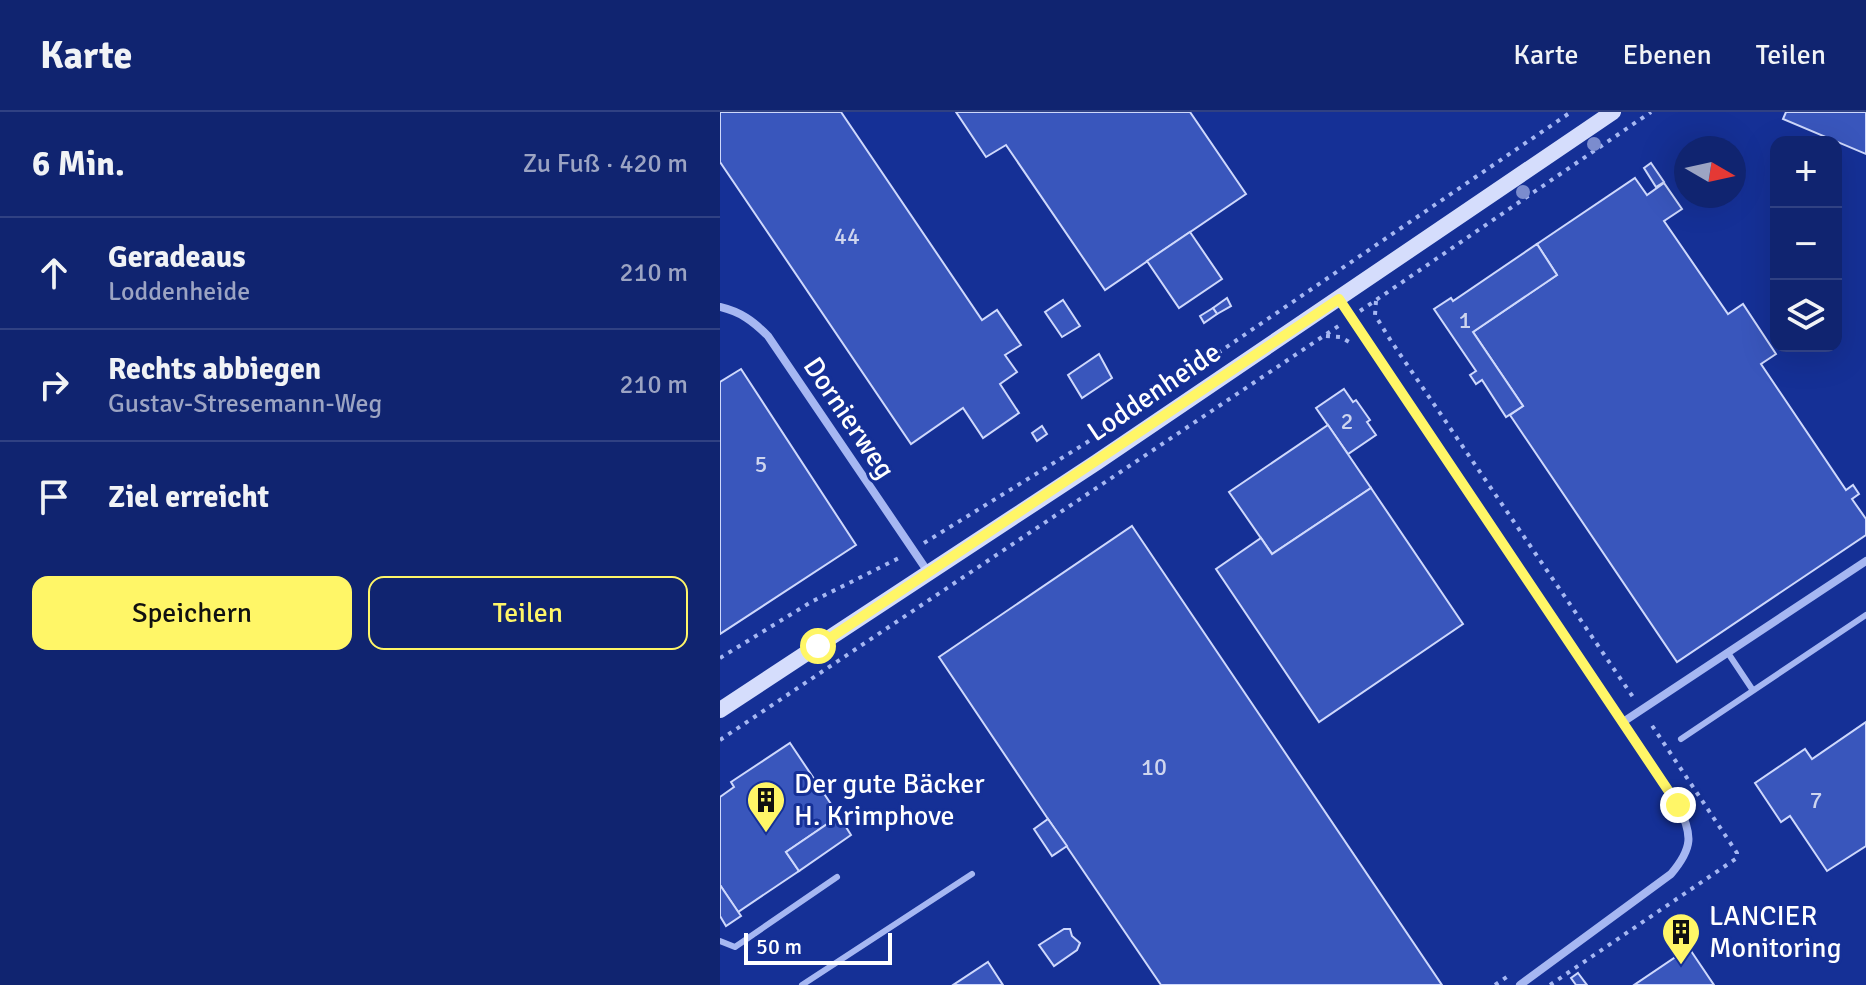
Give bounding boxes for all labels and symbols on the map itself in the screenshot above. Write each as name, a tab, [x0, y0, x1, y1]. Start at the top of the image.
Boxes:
north arrow	[1674, 136, 1746, 208]
house number: 44	[834, 221, 860, 251]
house number: 1	[1459, 305, 1471, 335]
street label: Loddenheide	[1081, 335, 1227, 449]
street label: Dornierweg	[796, 351, 902, 485]
house number: 2	[1341, 406, 1353, 436]
house number: 5	[755, 449, 767, 479]
route start	[800, 628, 836, 664]
house number: 10	[1141, 752, 1167, 782]
place label: Der gute Bäcker H. Krimphove	[794, 767, 985, 833]
building icon: Der gute Bäcker H. Krimphove	[745, 779, 787, 834]
house number: 7	[1810, 785, 1822, 815]
route end	[1660, 787, 1696, 823]
place label: LANCIER Monitoring	[1709, 899, 1841, 965]
building icon: LANCIER Monitoring	[1660, 911, 1702, 966]
scale bar	[744, 929, 892, 965]

